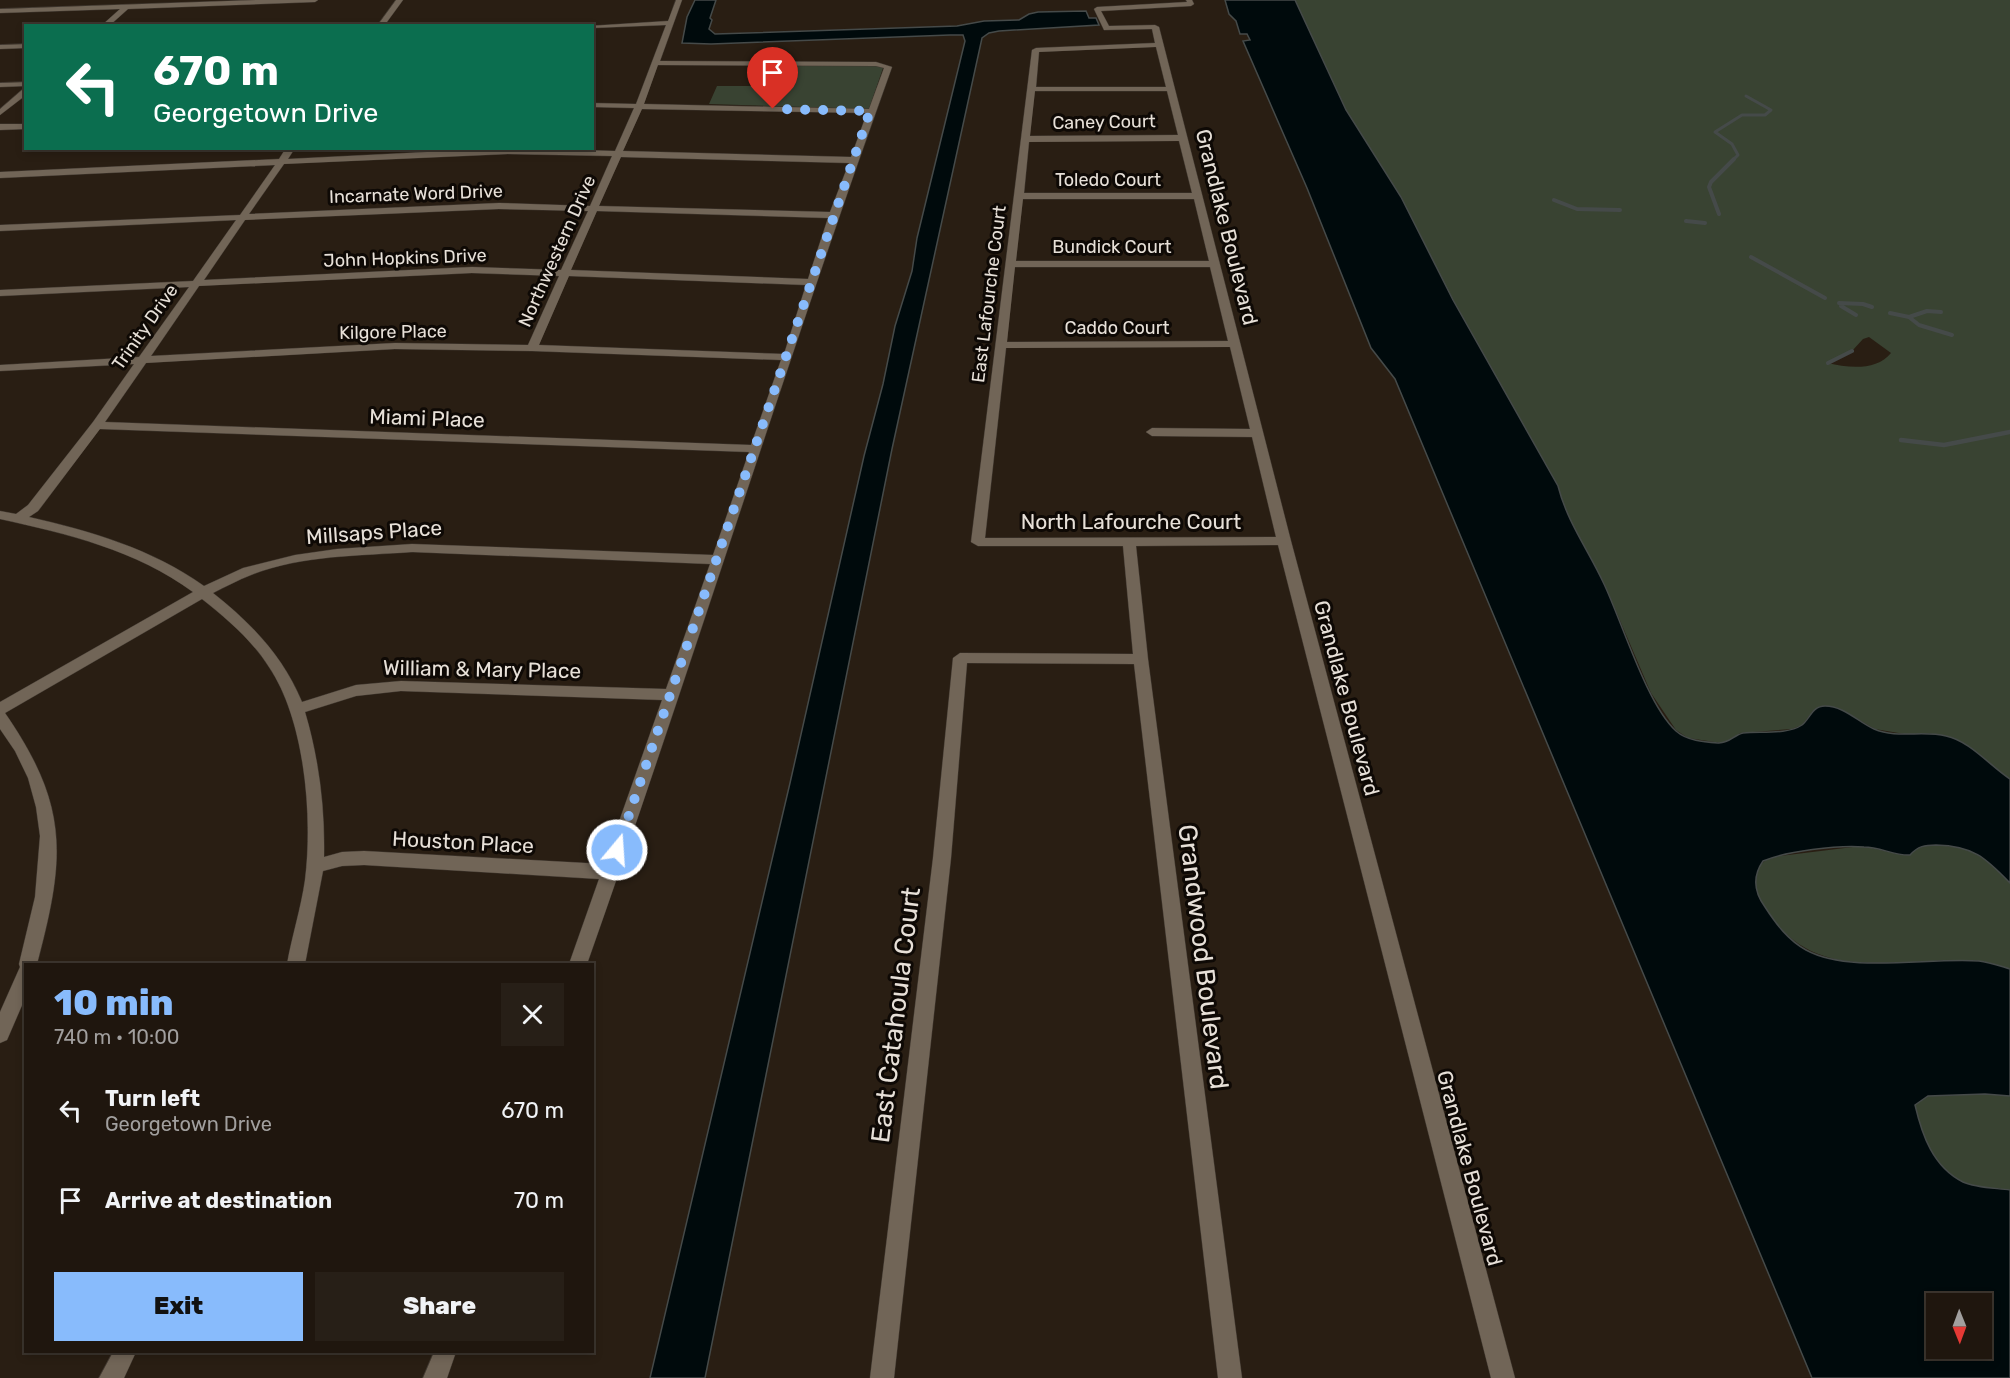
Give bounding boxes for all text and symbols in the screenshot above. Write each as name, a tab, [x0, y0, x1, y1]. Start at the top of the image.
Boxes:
text: 670 m	[153, 46, 279, 96]
pin	[747, 47, 798, 109]
icon: left	[54, 48, 132, 126]
icon: arrive	[756, 56, 789, 89]
text: Georgetown Drive	[153, 97, 378, 129]
street label: Caney Court	[1052, 110, 1156, 134]
street label: Grandlake Boulevard	[1191, 126, 1263, 328]
street label: Toledo Court	[1055, 169, 1161, 191]
street label: Northwestern Drive	[514, 172, 600, 330]
street label: Incarnate Word Drive	[329, 180, 503, 208]
street label: East Lafourche Court	[967, 204, 1011, 384]
street label: Bundick Court	[1052, 236, 1172, 258]
street label: John Hopkins Drive	[323, 244, 487, 272]
street label: Trinity Drive	[107, 280, 183, 374]
street label: Caddo Court	[1064, 317, 1170, 339]
street label: Kilgore Place	[339, 320, 447, 344]
street label: Miami Place	[369, 403, 485, 433]
street label: North Lafourche Court	[1021, 509, 1241, 534]
street label: Millsaps Place	[305, 515, 443, 549]
street label: Grandlake Boulevard	[1309, 598, 1385, 798]
street label: William & Mary Place	[383, 655, 581, 683]
position arrow	[585, 818, 649, 882]
street label: Grandwood Boulevard	[1171, 823, 1235, 1091]
street label: Houston Place	[391, 826, 535, 858]
street label: East Catahoula Court	[865, 885, 927, 1145]
text: 10 min	[54, 981, 173, 1024]
button: close	[501, 983, 564, 1046]
text: 740 m · 10:00	[54, 1025, 180, 1049]
street label: Grandlake Boulevard	[1432, 1068, 1508, 1268]
text: Turn left	[105, 1085, 200, 1112]
icon: left	[54, 1094, 87, 1127]
text: 670 m	[501, 1097, 564, 1124]
text: Georgetown Drive	[105, 1112, 272, 1136]
icon: arrive	[54, 1184, 87, 1217]
text: Arrive at destination	[105, 1187, 332, 1214]
text: 70 m	[514, 1187, 564, 1214]
button: Exit	[54, 1272, 303, 1341]
button: Share	[315, 1272, 564, 1341]
north arrow	[1926, 1293, 1992, 1359]
map controls	[1926, 1293, 1992, 1359]

